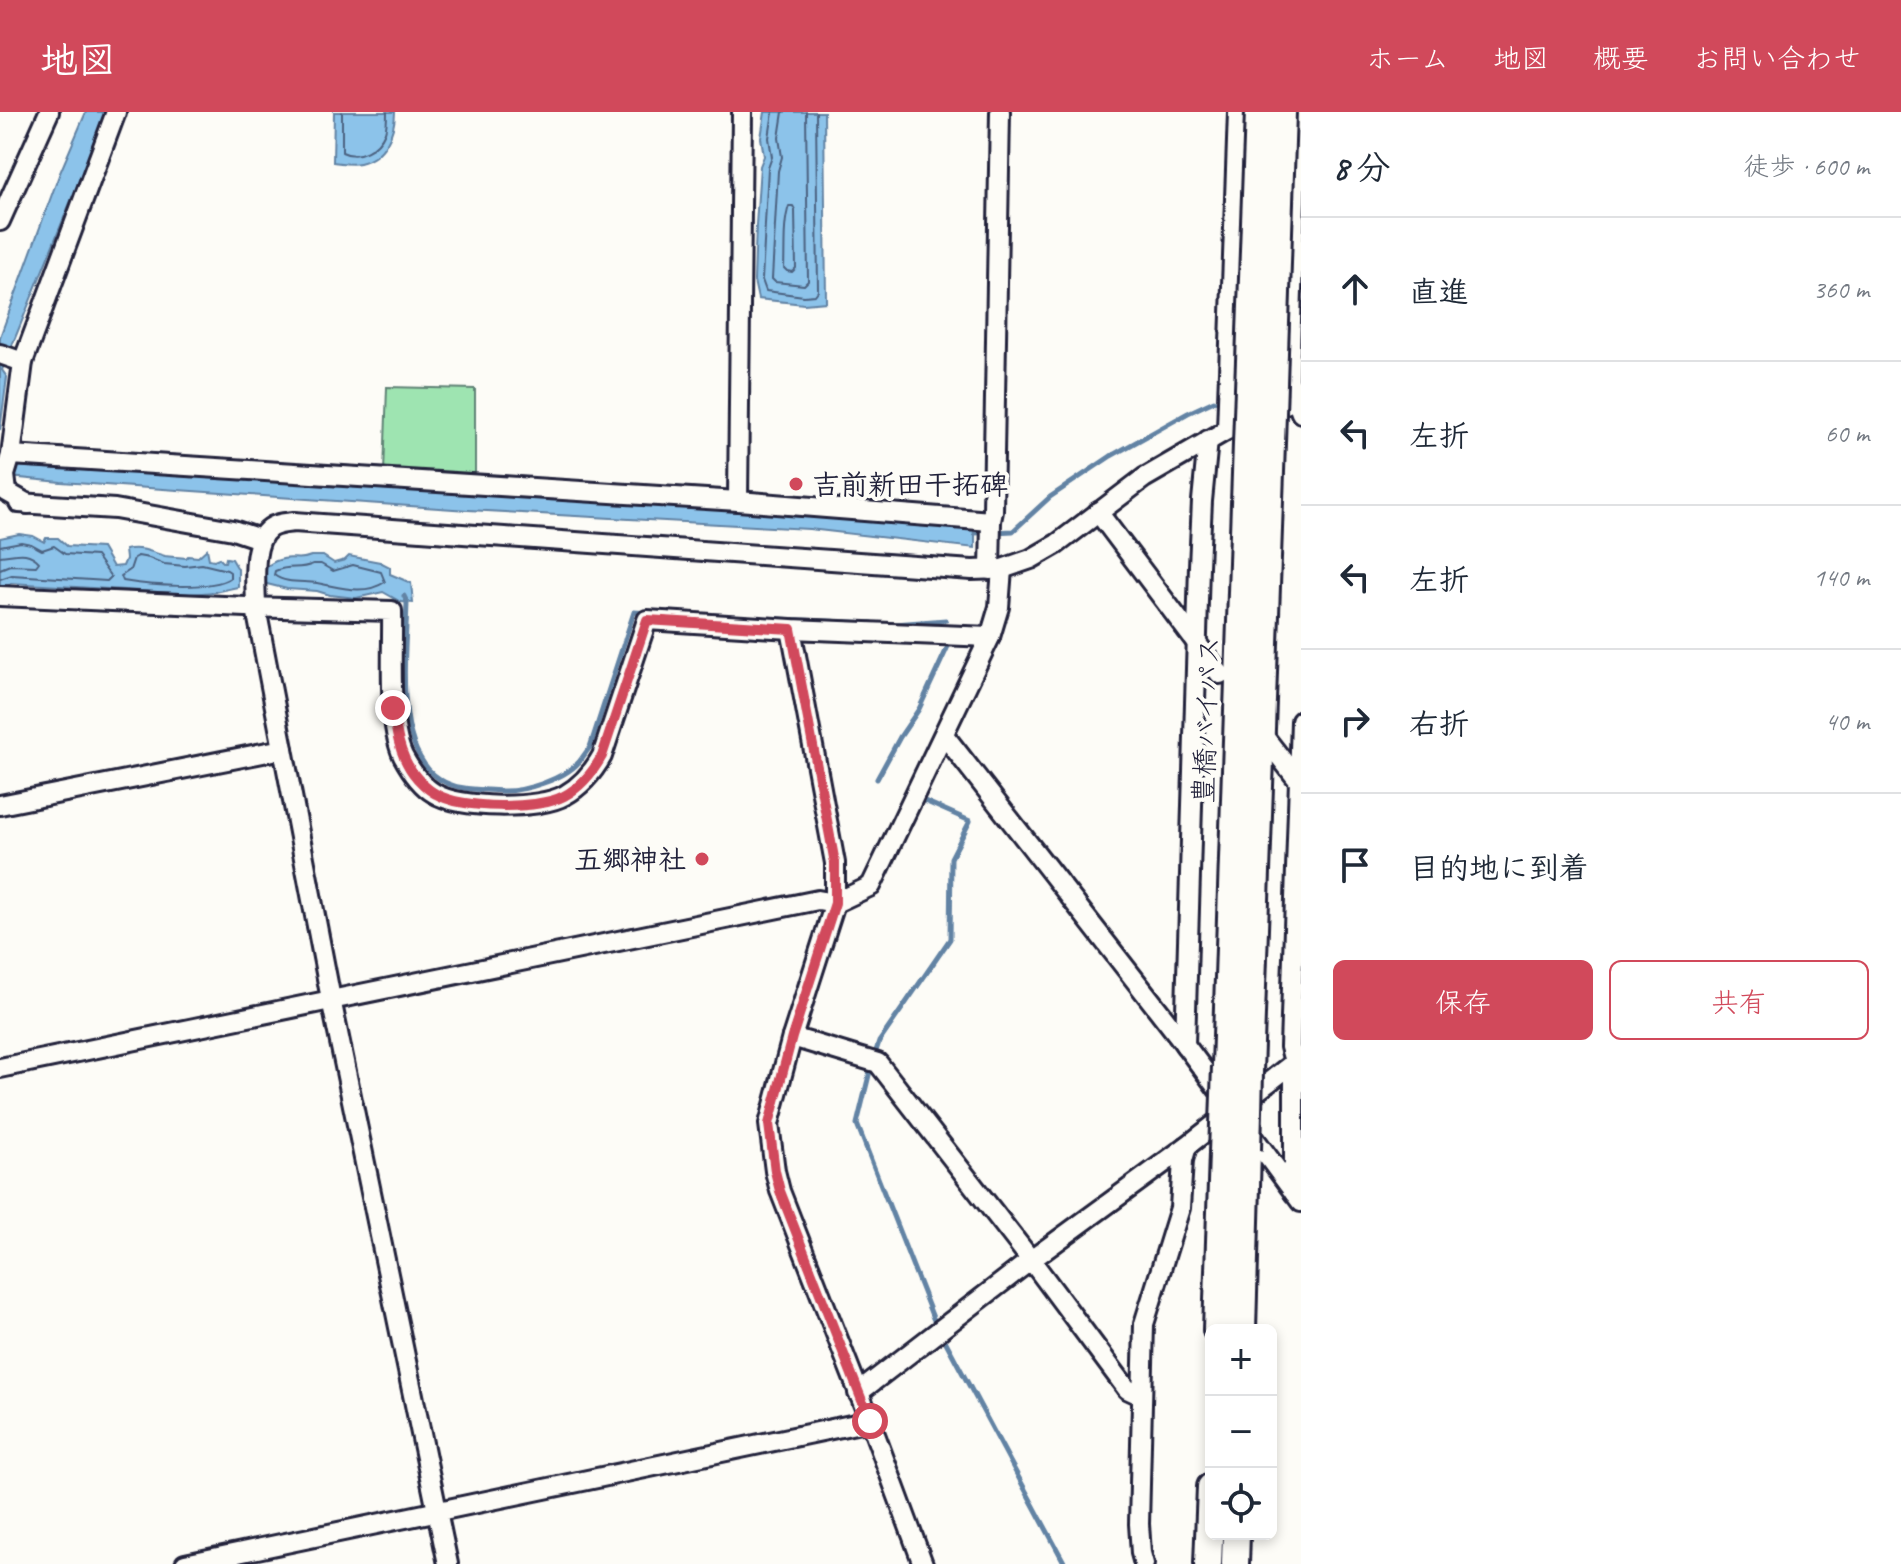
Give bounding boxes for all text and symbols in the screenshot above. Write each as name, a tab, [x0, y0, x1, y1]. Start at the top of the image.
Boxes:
text: 地図	[40, 37, 116, 84]
text: ホーム	[1366, 41, 1449, 76]
text: 地図	[1493, 41, 1549, 76]
text: 概要	[1593, 41, 1649, 76]
text: お問い合わせ	[1693, 41, 1861, 76]
text: 8 分	[1333, 146, 1391, 189]
text: 徒歩 · 600 m	[1744, 150, 1869, 183]
icon: ahead	[1333, 267, 1377, 311]
text: 直進	[1409, 273, 1469, 311]
text: 360 m	[1813, 273, 1869, 306]
icon: left	[1333, 411, 1377, 455]
text: 左折	[1409, 417, 1469, 455]
text: 60 m	[1825, 417, 1869, 450]
place label: 吉前新田干拓碑	[812, 467, 1008, 502]
marker: 吉前新田干拓碑	[787, 475, 805, 493]
icon: left	[1333, 555, 1377, 599]
text: 左折	[1409, 561, 1469, 599]
text: 140 m	[1813, 561, 1869, 594]
street label: 豊橋バイパス	[1186, 636, 1226, 804]
route end	[375, 690, 411, 726]
icon: right	[1333, 699, 1377, 743]
text: 右折	[1409, 705, 1469, 743]
text: 40 m	[1825, 705, 1869, 738]
place label: 五郷神社	[574, 842, 686, 877]
icon: arrive	[1333, 843, 1377, 887]
text: 目的地に到着	[1409, 849, 1589, 887]
marker: 五郷神社	[693, 850, 711, 868]
button: 保存	[1333, 960, 1593, 1040]
button: 共有	[1609, 960, 1869, 1040]
map controls	[1205, 1324, 1277, 1540]
button: +	[1205, 1324, 1277, 1396]
button: −	[1205, 1396, 1277, 1468]
route start	[852, 1403, 888, 1439]
button: locate	[1205, 1468, 1277, 1540]

